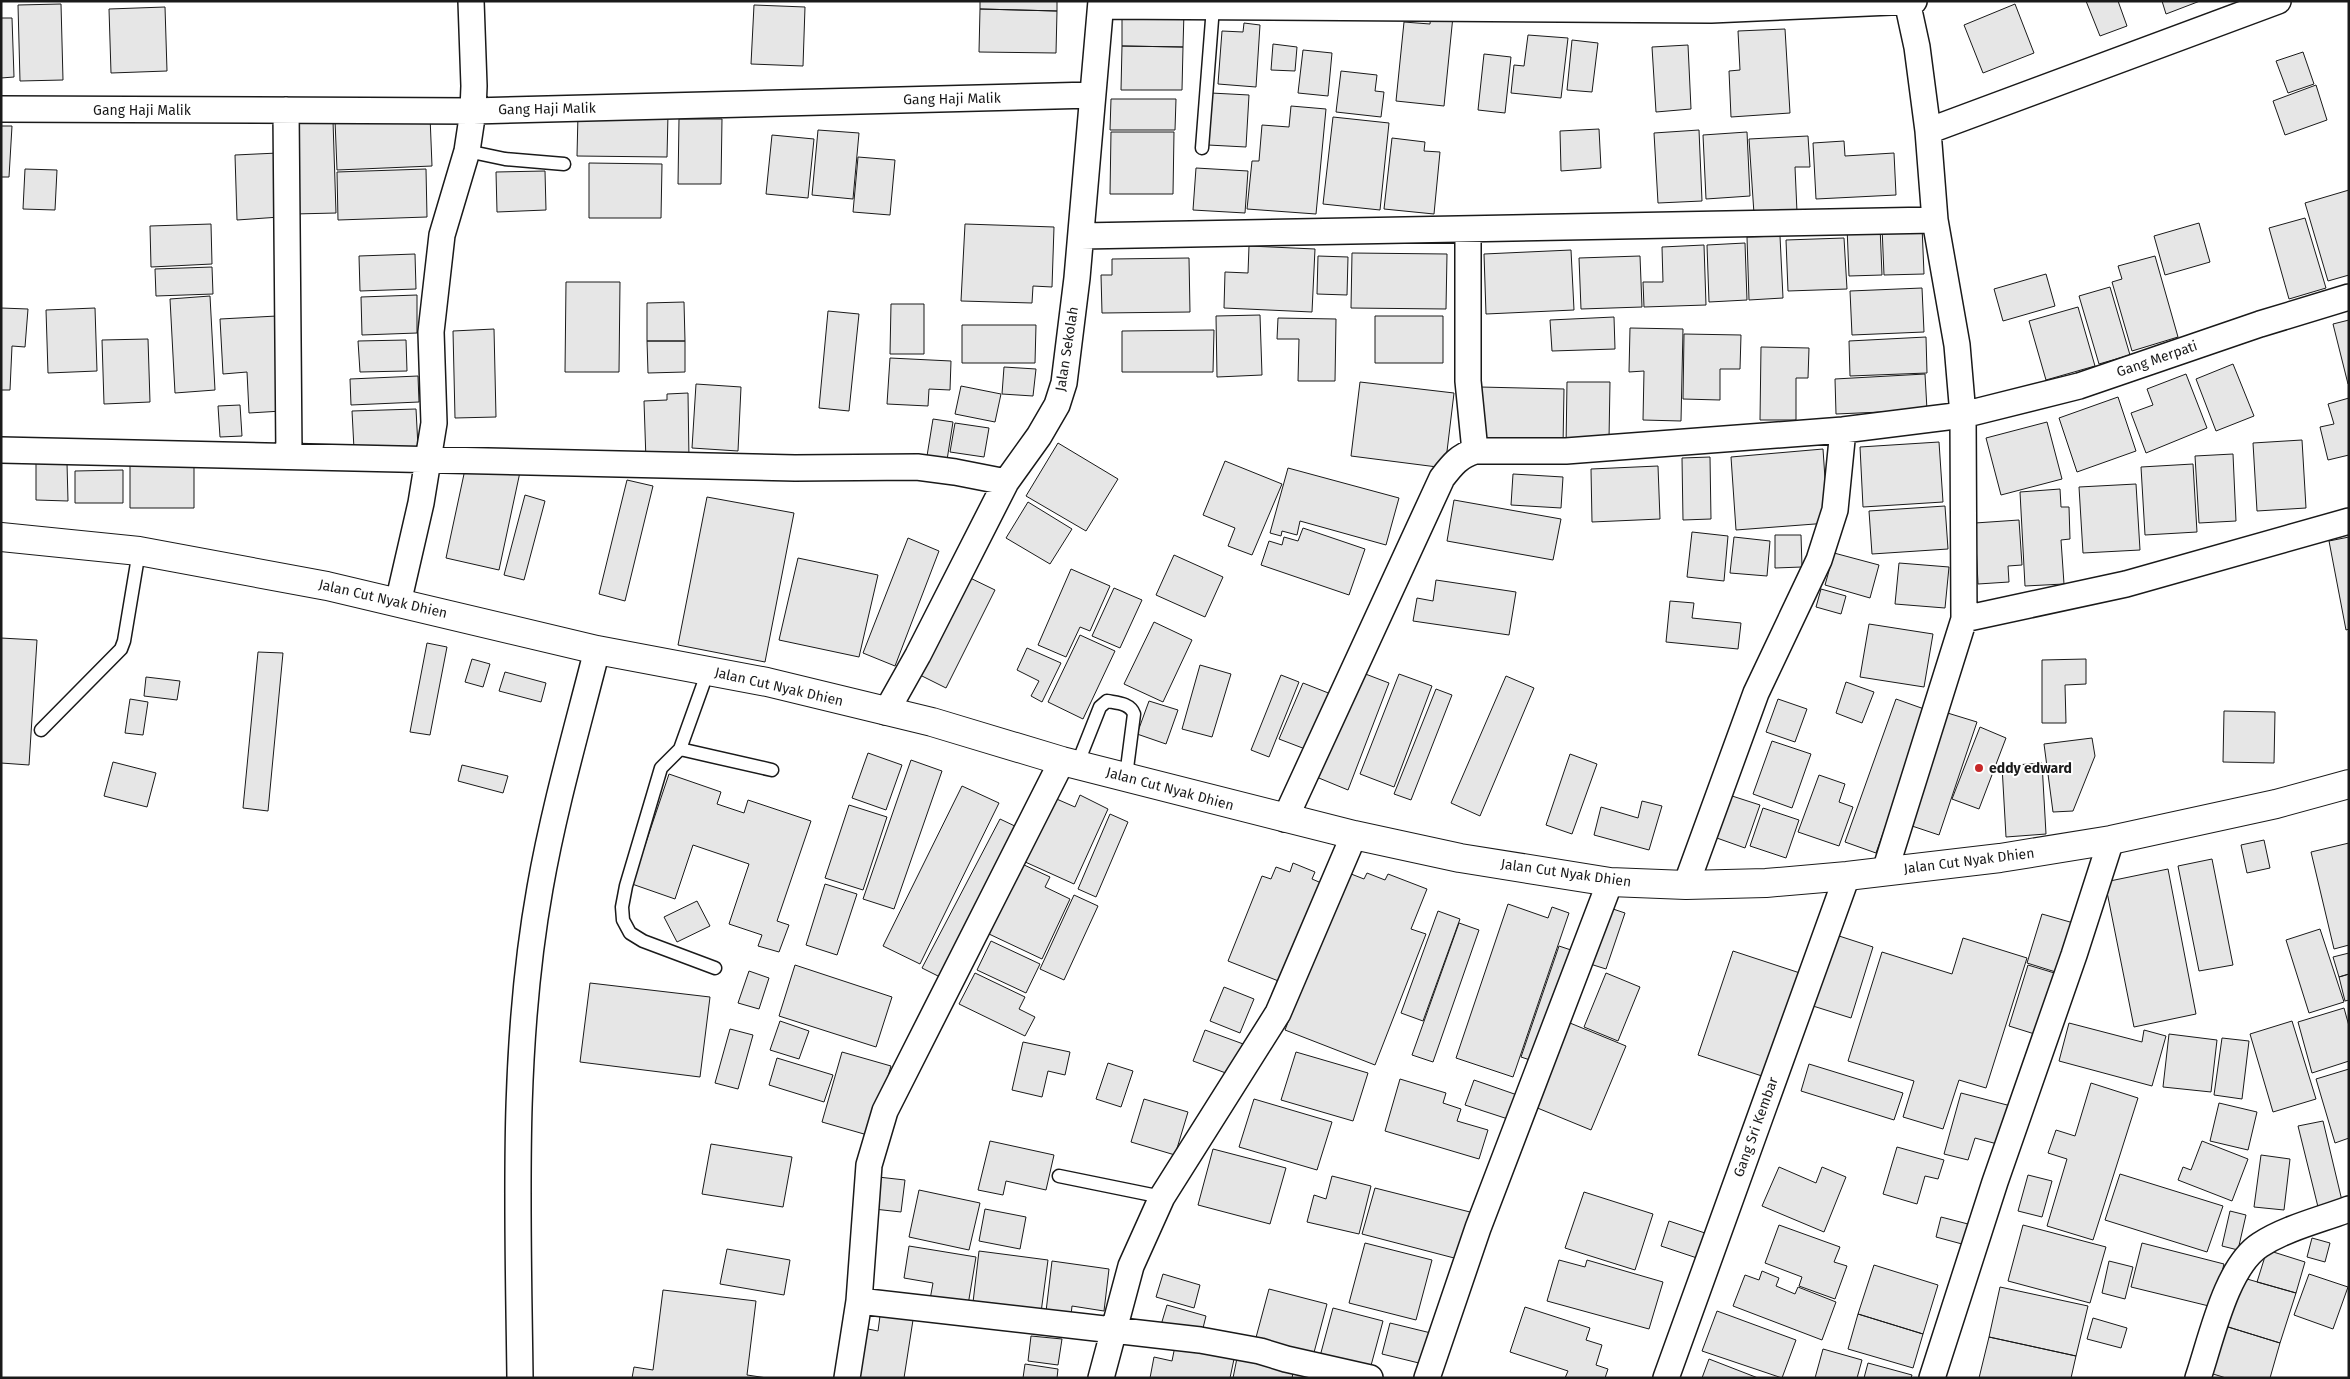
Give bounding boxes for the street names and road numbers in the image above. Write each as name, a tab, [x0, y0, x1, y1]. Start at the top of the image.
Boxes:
street label: Gang Haji Malik	[903, 90, 1002, 108]
street label: Gang Haji Malik	[498, 100, 597, 118]
street label: Gang Haji Malik	[93, 102, 192, 119]
street label: Jalan Sekolah	[1052, 305, 1082, 393]
street label: Gang Merpati	[2114, 337, 2200, 381]
street label: Jalan Cut Nyak Dhien	[317, 576, 449, 622]
street label: Jalan Cut Nyak Dhien	[713, 664, 845, 710]
street label: Jalan Cut Nyak Dhien	[1104, 764, 1236, 814]
street label: Jalan Cut Nyak Dhien	[1903, 845, 2035, 877]
street label: Jalan Cut Nyak Dhien	[1500, 855, 1632, 891]
street label: Gang Sri Kembar	[1730, 1074, 1782, 1179]

